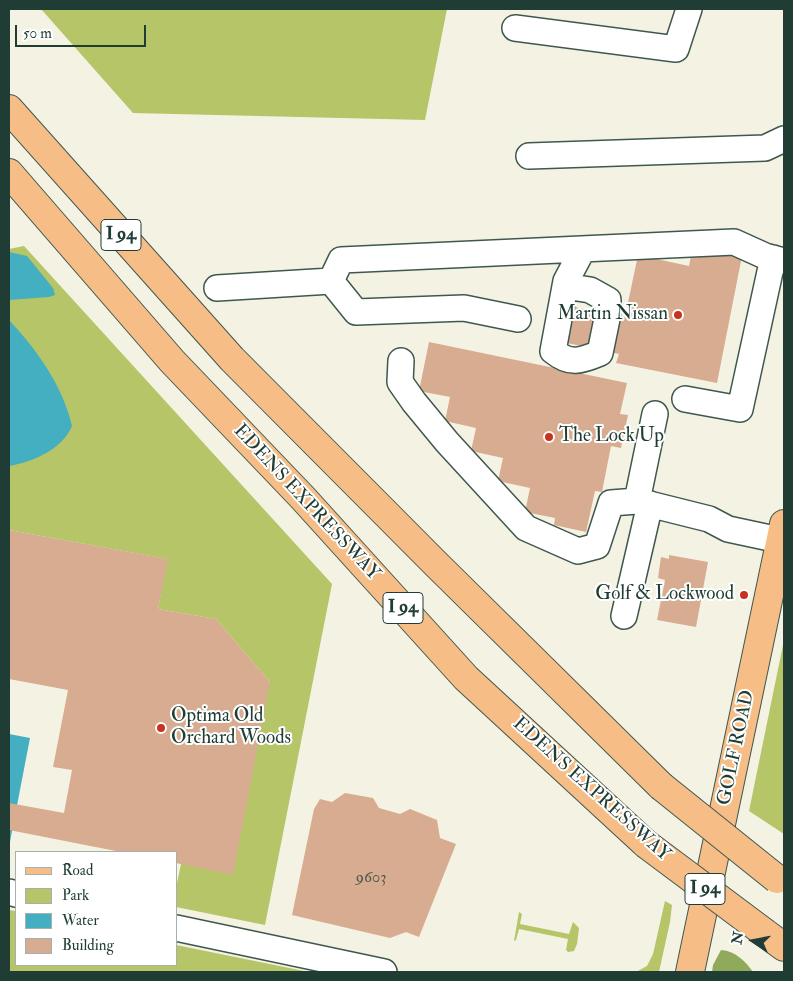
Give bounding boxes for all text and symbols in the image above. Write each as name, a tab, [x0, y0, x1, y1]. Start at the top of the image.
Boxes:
scale bar	[18, 15, 149, 47]
text: 50 m	[23, 24, 52, 43]
road number: I 94	[101, 220, 141, 250]
place label: Martin Nissan	[557, 304, 668, 326]
marker: Martin Nissan	[672, 309, 684, 321]
street label: EDENS EXPRESSWAY	[228, 420, 384, 586]
place label: The Lock Up	[559, 426, 664, 448]
marker: The Lock Up	[543, 431, 555, 443]
place label: Golf & Lockwood	[595, 584, 734, 606]
marker: Golf & Lockwood	[738, 589, 750, 601]
road number: I 94	[383, 592, 423, 624]
street label: GOLF ROAD	[714, 688, 760, 808]
place label: Optima Old Orchard Woods	[171, 706, 291, 750]
street label: EDENS EXPRESSWAY	[507, 713, 675, 867]
marker: Optima Old Orchard Woods	[155, 722, 167, 734]
legend	[15, 851, 178, 966]
text: Road	[62, 861, 93, 880]
house number: 9603	[356, 869, 386, 889]
road number: I 94	[685, 874, 725, 904]
text: Park	[62, 886, 89, 905]
text: Water	[62, 911, 99, 930]
north arrow	[728, 916, 778, 966]
text: N	[728, 930, 747, 946]
text: Building	[62, 936, 114, 955]

